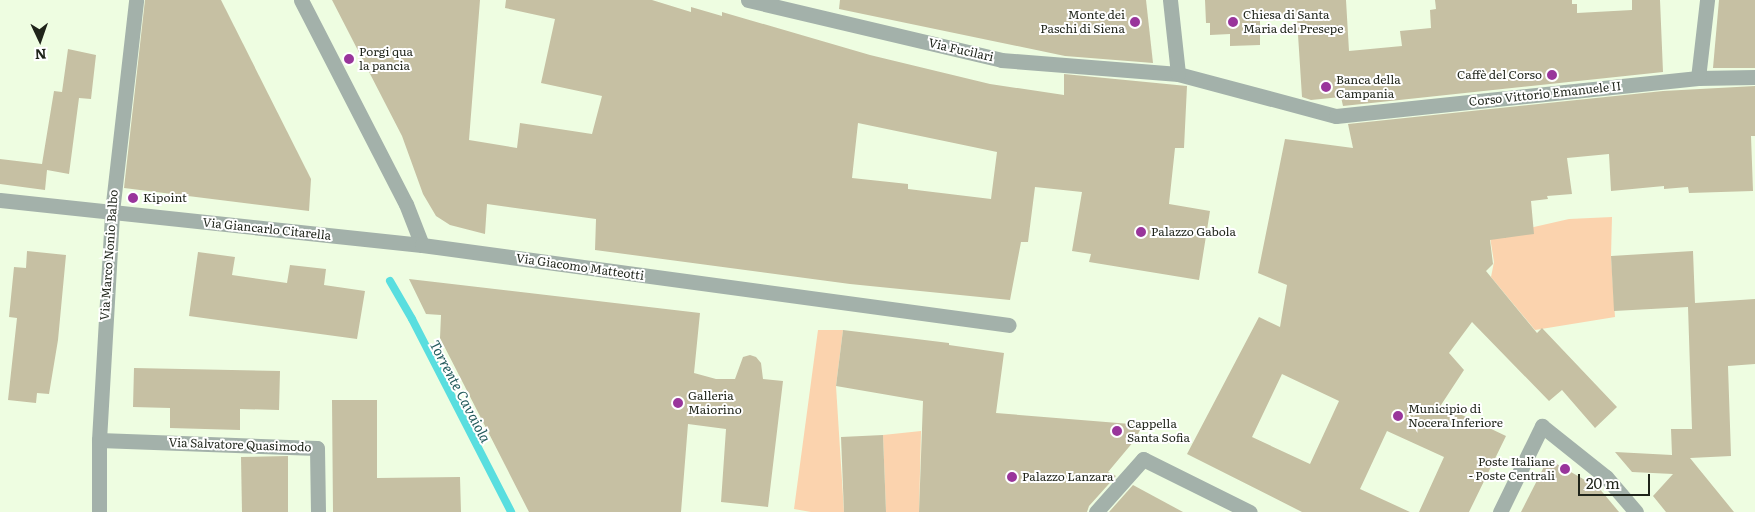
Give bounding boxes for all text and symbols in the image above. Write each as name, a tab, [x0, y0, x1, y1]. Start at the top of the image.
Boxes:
place label: Monte dei Paschi di Siena	[1040, 8, 1125, 36]
place label: Chiesa di Santa Maria del Presepe	[1243, 8, 1343, 36]
north arrow	[15, 15, 65, 65]
marker: Monte dei Paschi di Siena	[1129, 16, 1141, 28]
marker: Chiesa di Santa Maria del Presepe	[1227, 16, 1239, 28]
street label: Via Fucilari	[927, 36, 995, 64]
text: N	[34, 45, 47, 65]
place label: Porgi qua la pancia	[359, 45, 413, 73]
marker: Porgi qua la pancia	[343, 53, 355, 65]
place label: Caffè del Corso	[1457, 68, 1542, 82]
marker: Caffè del Corso	[1546, 69, 1558, 81]
place label: Banca della Campania	[1336, 73, 1401, 101]
street label: Corso Vittorio Emanuele II	[1468, 79, 1622, 109]
marker: Banca della Campania	[1320, 81, 1332, 93]
street label: Via Marco Nonio Balbo	[97, 189, 121, 321]
place label: Kipoint	[143, 191, 187, 205]
marker: Kipoint	[127, 192, 139, 204]
street label: Via Giancarlo Citarella	[202, 215, 332, 243]
place label: Palazzo Gabola	[1151, 225, 1236, 239]
marker: Palazzo Gabola	[1135, 226, 1147, 238]
street label: Via Giacomo Matteotti	[515, 251, 645, 283]
water label: Torrente Cavaiola	[427, 337, 495, 445]
place label: Galleria Maiorino	[688, 389, 742, 417]
marker: Galleria Maiorino	[672, 397, 684, 409]
place label: Municipio di Nocera Inferiore	[1408, 402, 1503, 430]
marker: Municipio di Nocera Inferiore	[1392, 410, 1404, 422]
place label: Cappella Santa Sofia	[1127, 417, 1190, 445]
marker: Cappella Santa Sofia	[1111, 425, 1123, 437]
street label: Via Salvatore Quasimodo	[168, 435, 312, 455]
place label: Poste Italiane - Poste Centrali	[1469, 455, 1555, 483]
marker: Poste Italiane - Poste Centrali	[1559, 463, 1571, 475]
scale bar	[1580, 464, 1652, 496]
place label: Palazzo Lanzara	[1022, 470, 1114, 484]
marker: Palazzo Lanzara	[1006, 471, 1018, 483]
text: 20 m	[1586, 471, 1620, 494]

